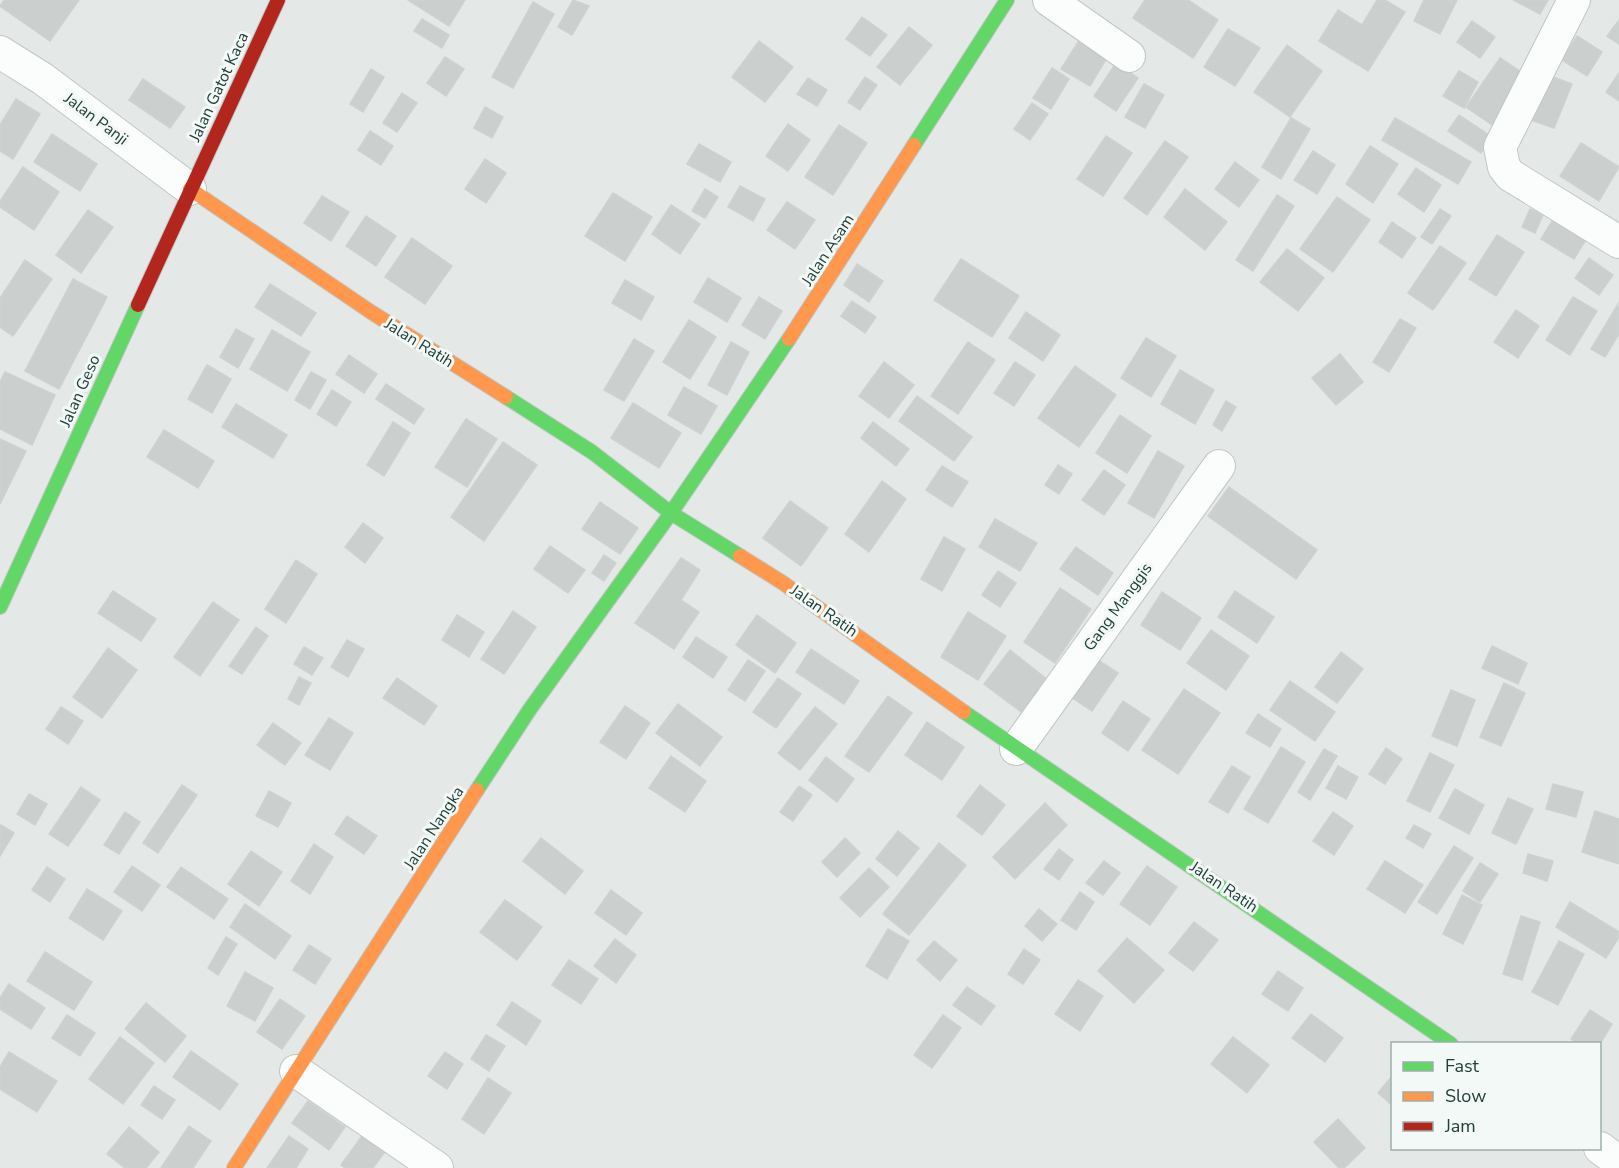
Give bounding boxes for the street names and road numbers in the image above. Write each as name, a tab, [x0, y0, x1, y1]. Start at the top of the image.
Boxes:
street label: Jalan Gatot Kaca	[184, 29, 254, 146]
street label: Jalan Panji	[59, 87, 133, 150]
street label: Jalan Asam	[796, 210, 859, 291]
street label: Jalan Ratih	[379, 313, 458, 373]
street label: Jalan Geso	[54, 351, 106, 431]
street label: Gang Manggis	[1079, 558, 1157, 656]
street label: Jalan Ratih	[785, 579, 862, 642]
street label: Jalan Nangka	[398, 782, 469, 875]
street label: Jalan Ratih	[1185, 856, 1262, 918]

